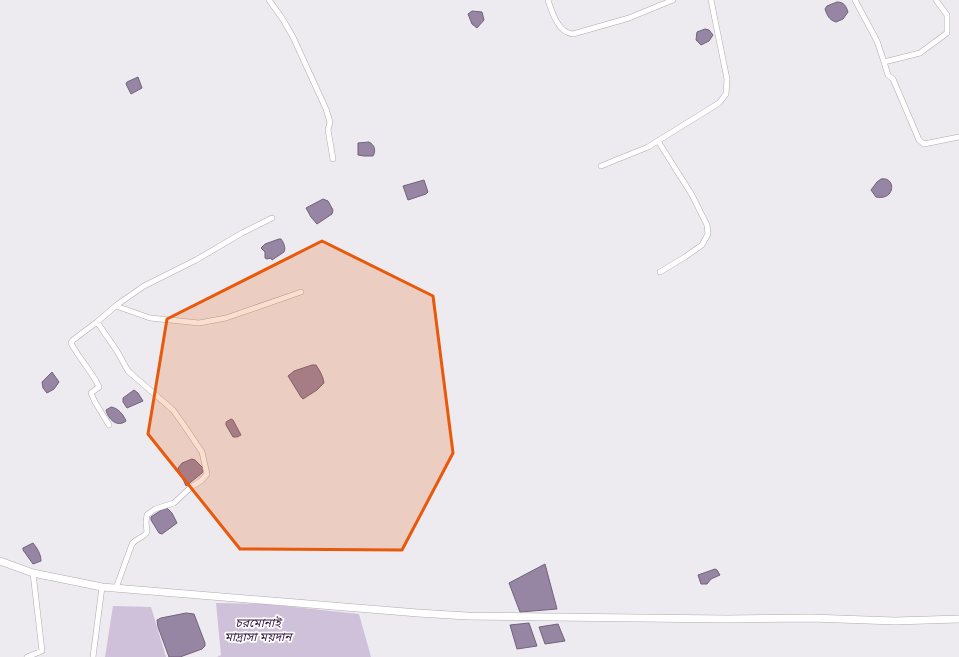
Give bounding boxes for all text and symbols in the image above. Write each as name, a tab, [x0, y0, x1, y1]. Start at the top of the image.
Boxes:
park label: চরমোনাই মাদ্রাসা ময়দান	[225, 615, 294, 644]

